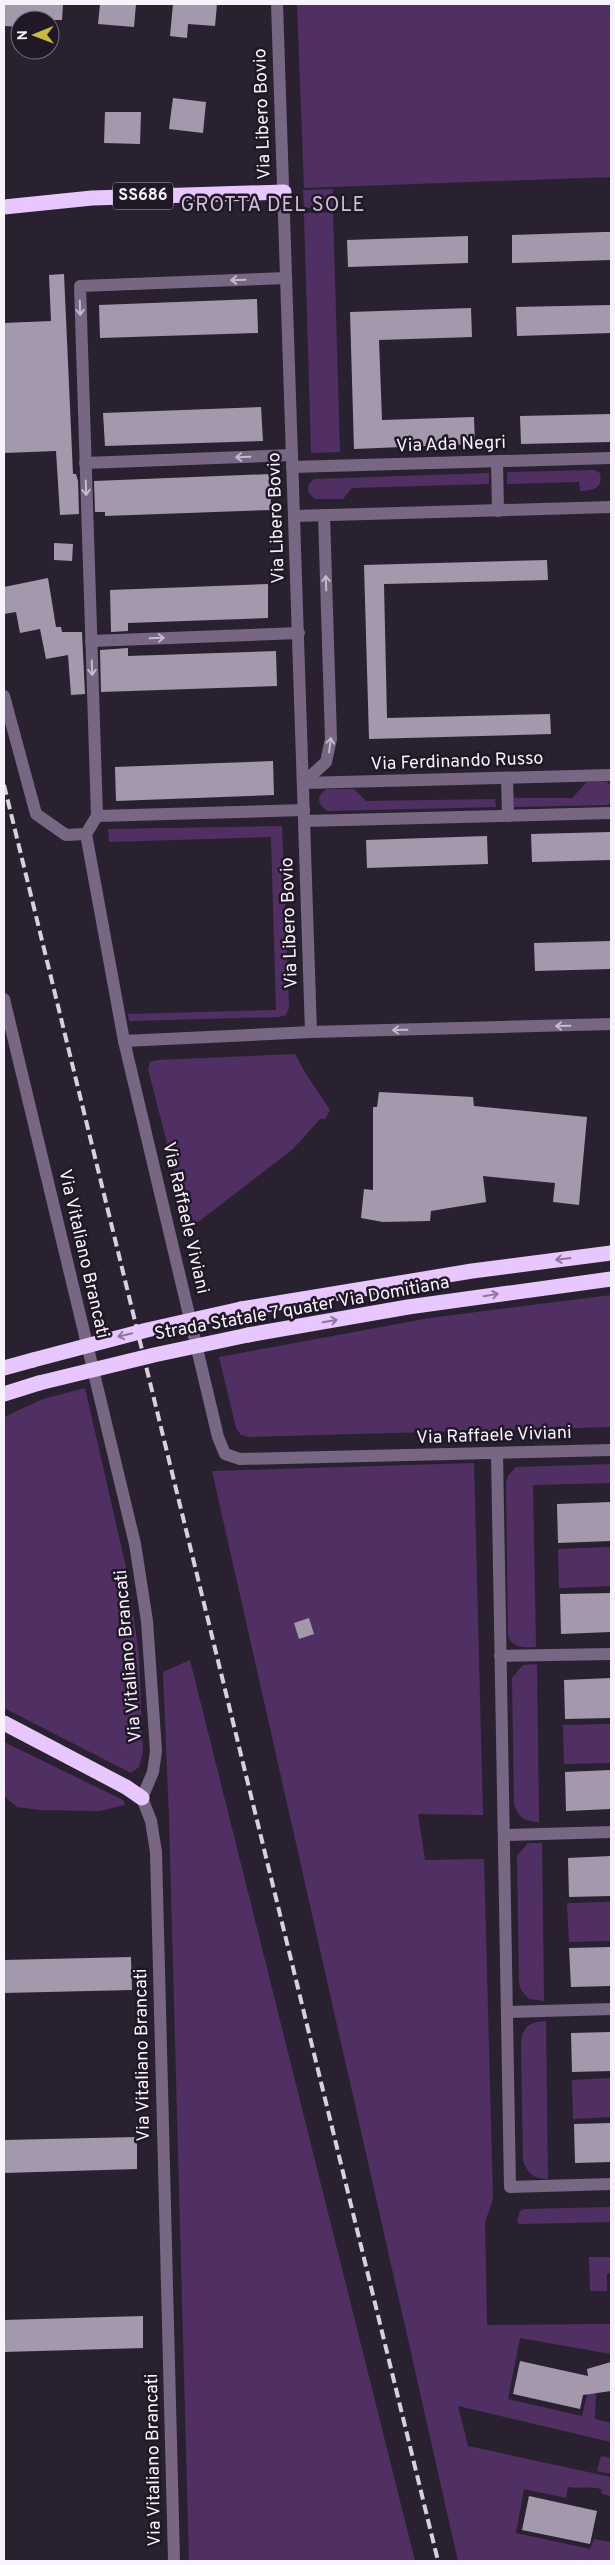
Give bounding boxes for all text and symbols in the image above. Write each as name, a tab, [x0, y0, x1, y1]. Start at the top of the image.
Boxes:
north arrow	[10, 10, 60, 60]
text: N	[15, 30, 32, 40]
street label: Via Libero Bovio	[249, 48, 277, 180]
road number: SS686	[113, 182, 173, 210]
district label: GROTTA DEL SOLE	[181, 193, 365, 219]
one-way arrow	[230, 275, 246, 285]
one-way arrow	[76, 300, 85, 316]
street label: Via Ada Negri	[396, 432, 506, 458]
one-way arrow	[235, 452, 252, 462]
street label: Via Libero Bovio	[263, 452, 291, 584]
one-way arrow	[81, 480, 91, 496]
one-way arrow	[322, 575, 331, 591]
one-way arrow	[149, 634, 165, 643]
one-way arrow	[87, 660, 97, 676]
one-way arrow	[325, 737, 335, 753]
street label: Via Ferdinando Russo	[370, 747, 544, 777]
street label: Via Libero Bovio	[276, 857, 304, 989]
one-way arrow	[555, 1021, 571, 1030]
one-way arrow	[392, 1025, 408, 1034]
street label: Via Raffaele Viviani	[156, 1140, 214, 1296]
street label: Via Vitaliano Brancati	[52, 1167, 114, 1341]
one-way arrow	[555, 1255, 571, 1265]
street label: Strada Statale 7 quater Via Domitiana	[153, 1272, 451, 1346]
one-way arrow	[482, 1290, 498, 1300]
one-way arrow	[322, 1315, 338, 1325]
one-way arrow	[118, 1331, 134, 1340]
street label: Via Raffaele Viviani	[416, 1422, 572, 1450]
street label: Via Vitaliano Brancati	[110, 1569, 148, 1743]
street label: Via Vitaliano Brancati	[130, 1968, 156, 2142]
street label: Via Vitaliano Brancati	[141, 2373, 167, 2547]

